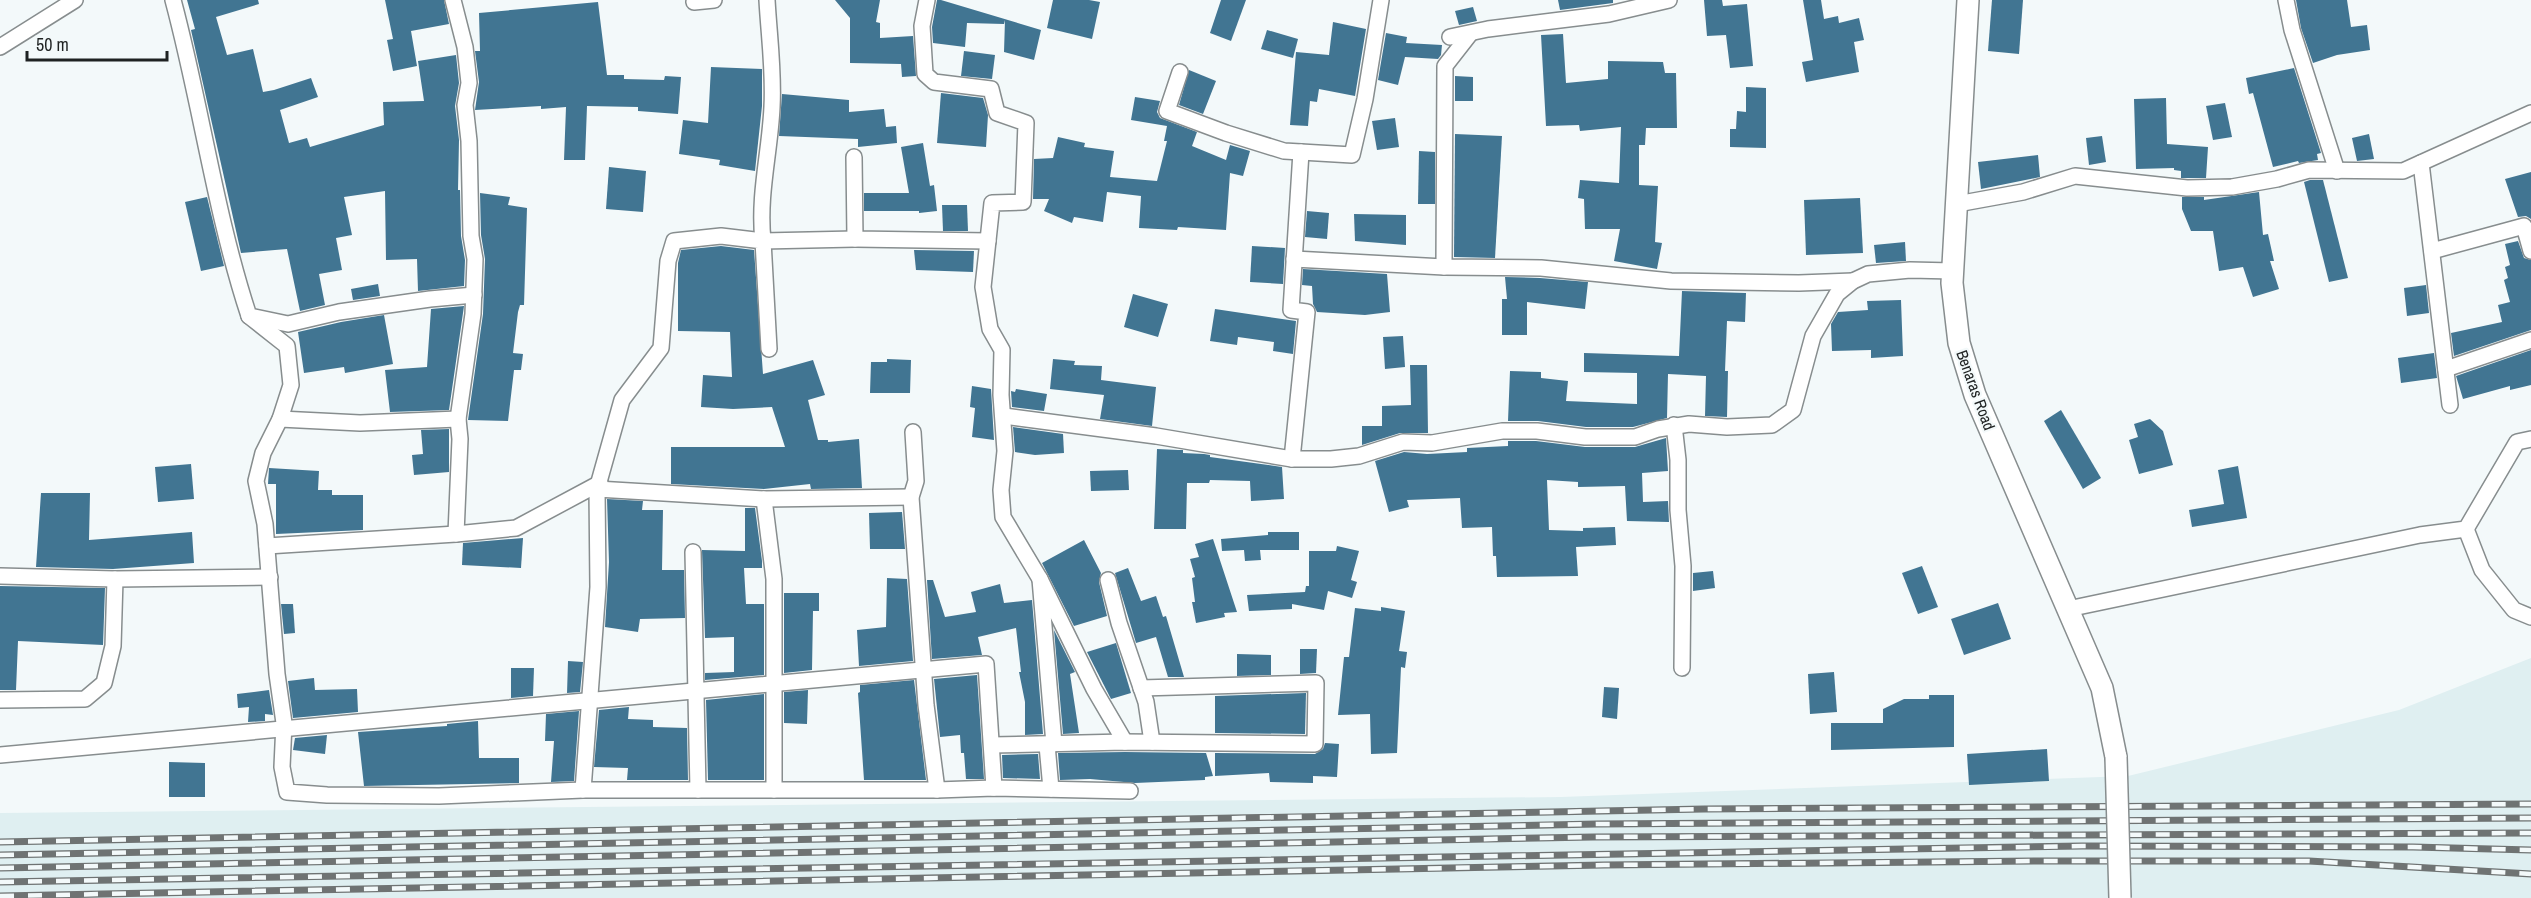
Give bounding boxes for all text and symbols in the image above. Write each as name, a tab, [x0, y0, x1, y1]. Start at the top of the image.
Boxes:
scale bar	[27, 24, 166, 62]
text: 50 m	[36, 32, 69, 57]
street label: Benaras Road	[1951, 347, 2001, 433]

